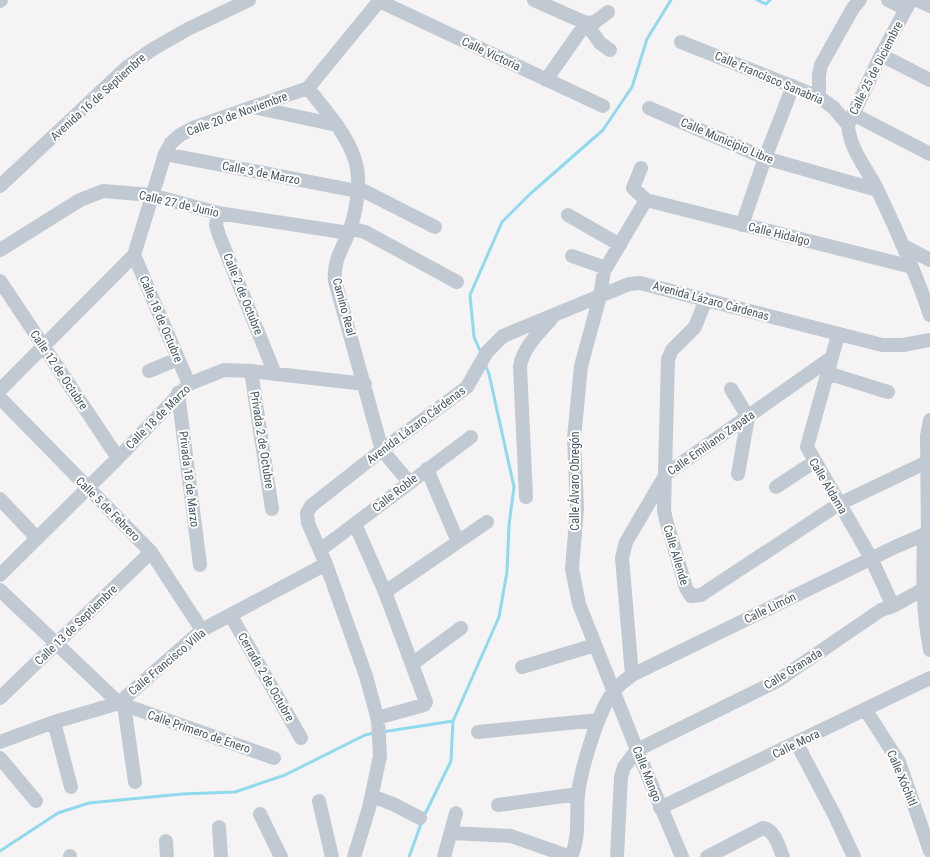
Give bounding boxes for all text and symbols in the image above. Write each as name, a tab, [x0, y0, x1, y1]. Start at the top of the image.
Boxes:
street label: Calle 25 de Diciembre	[846, 19, 906, 117]
street label: Calle Victoria	[459, 34, 523, 74]
street label: Calle Francisco Sanabria	[713, 49, 826, 107]
street label: Avenida 16 de Septiembre	[48, 50, 149, 143]
street label: Calle 20 de Noviembre	[185, 89, 290, 139]
street label: Calle Municipio Libre	[679, 115, 776, 167]
street label: Calle 3 de Marzo	[221, 159, 301, 187]
street label: Calle 27 de Junio	[138, 188, 220, 220]
street label: Calle Hidalgo	[747, 220, 811, 248]
street label: Calle 2 de Octubre	[220, 251, 266, 337]
street label: Calle 18 de Octubre	[136, 274, 186, 365]
street label: Camino Real	[330, 276, 358, 338]
street label: Avenida Lázaro Cárdenas	[651, 279, 771, 323]
street label: Calle 12 de Octubre	[27, 328, 91, 413]
street label: Calle 18 de Marzo	[123, 382, 193, 452]
street label: Avenida Lázaro Cárdenas	[364, 383, 468, 467]
street label: Privada 2 de Octubre	[247, 390, 277, 490]
street label: Calle Emiliano Zapata	[665, 408, 757, 478]
street label: Privada 18 de Marzo	[176, 430, 202, 528]
street label: Calle Álvaro Obregón	[567, 431, 582, 531]
street label: Calle Aldama	[806, 456, 850, 517]
street label: Calle Roble	[370, 471, 421, 515]
street label: Calle 5 de Febrero	[73, 474, 143, 544]
street label: Calle Allende	[660, 523, 692, 587]
street label: Calle 13 de Septiembre	[32, 582, 120, 668]
street label: Calle Limón	[742, 589, 798, 627]
street label: Calle Francisco Villa	[126, 626, 208, 698]
street label: Cerrada 2 de Octubre	[235, 630, 297, 724]
street label: Calle Granada	[761, 645, 825, 692]
street label: Calle Primero de Enero	[146, 708, 252, 756]
street label: Calle Mora	[770, 726, 822, 761]
street label: Calle Mango	[629, 744, 665, 804]
street label: Calle Xóchitl	[884, 748, 920, 808]

